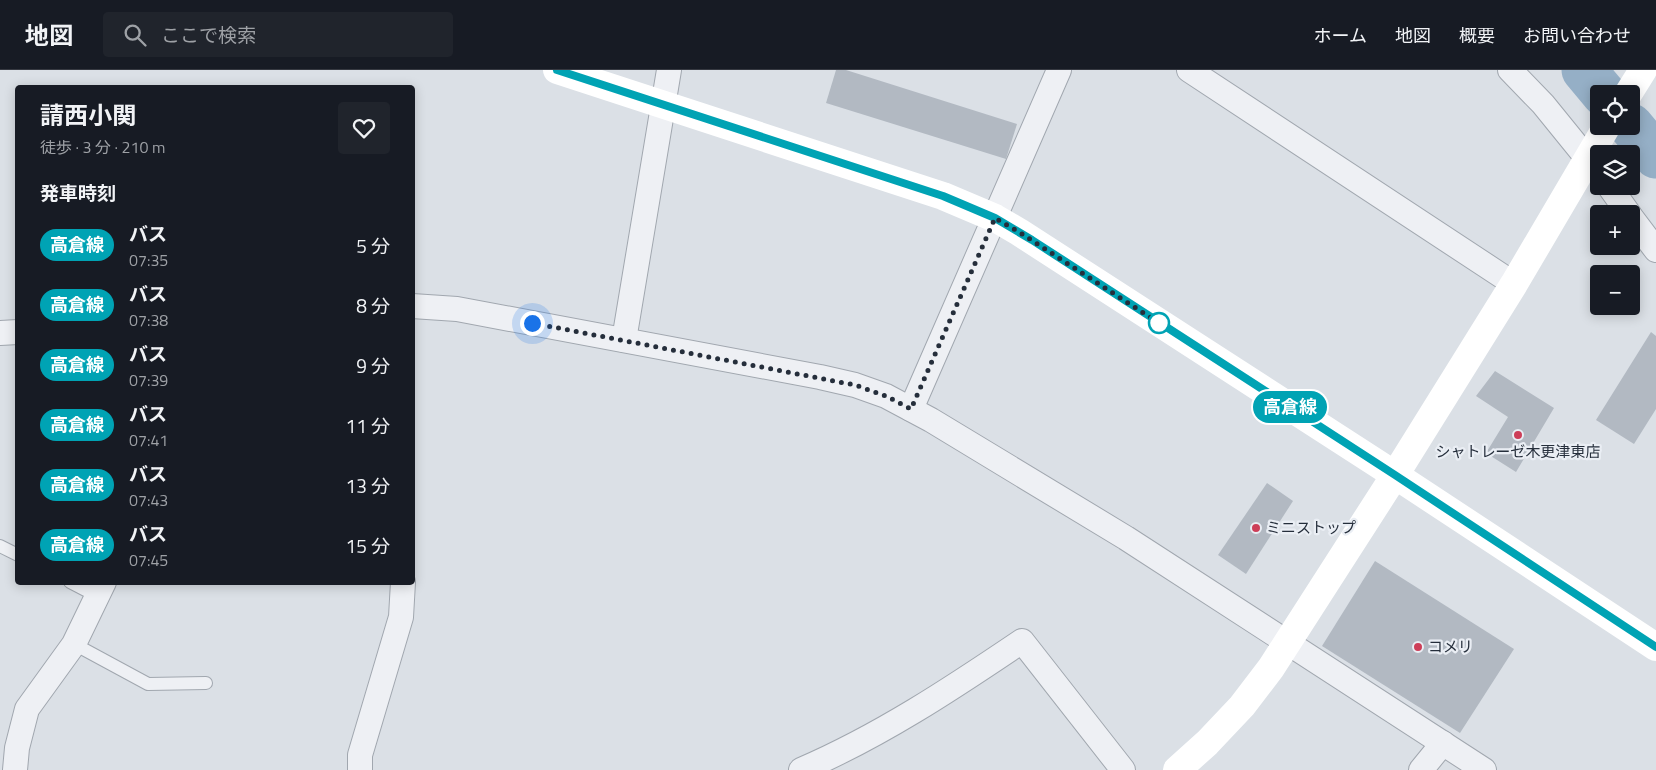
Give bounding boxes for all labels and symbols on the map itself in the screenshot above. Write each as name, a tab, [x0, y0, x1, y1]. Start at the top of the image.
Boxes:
your location	[520, 311, 545, 336]
unlabelled marker	[1148, 312, 1170, 334]
line badge: 高倉線	[1261, 391, 1319, 423]
marker: シャトレーゼ木更津東店	[1512, 429, 1524, 441]
place label: シャトレーゼ木更津東店	[1435, 440, 1601, 463]
place label: ミニストップ	[1266, 516, 1356, 539]
marker: ミニストップ	[1250, 522, 1262, 534]
place label: コメリ	[1428, 635, 1473, 658]
marker: コメリ	[1412, 641, 1424, 653]

